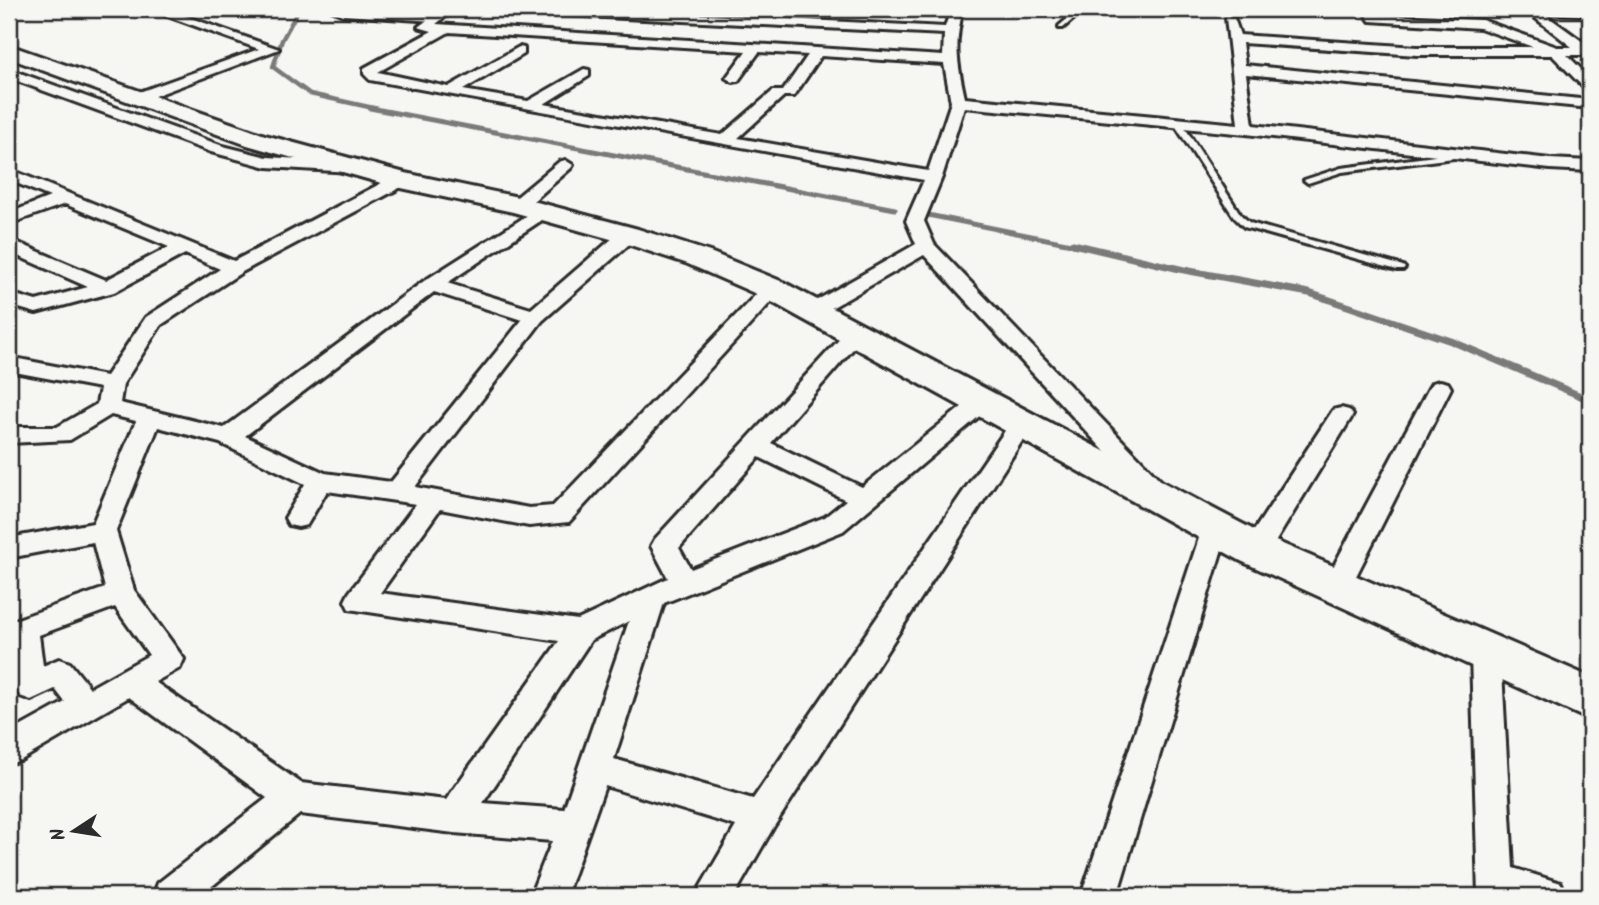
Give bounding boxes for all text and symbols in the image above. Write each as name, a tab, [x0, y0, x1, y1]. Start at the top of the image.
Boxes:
north arrow	[38, 796, 108, 866]
text: N	[43, 825, 75, 843]

